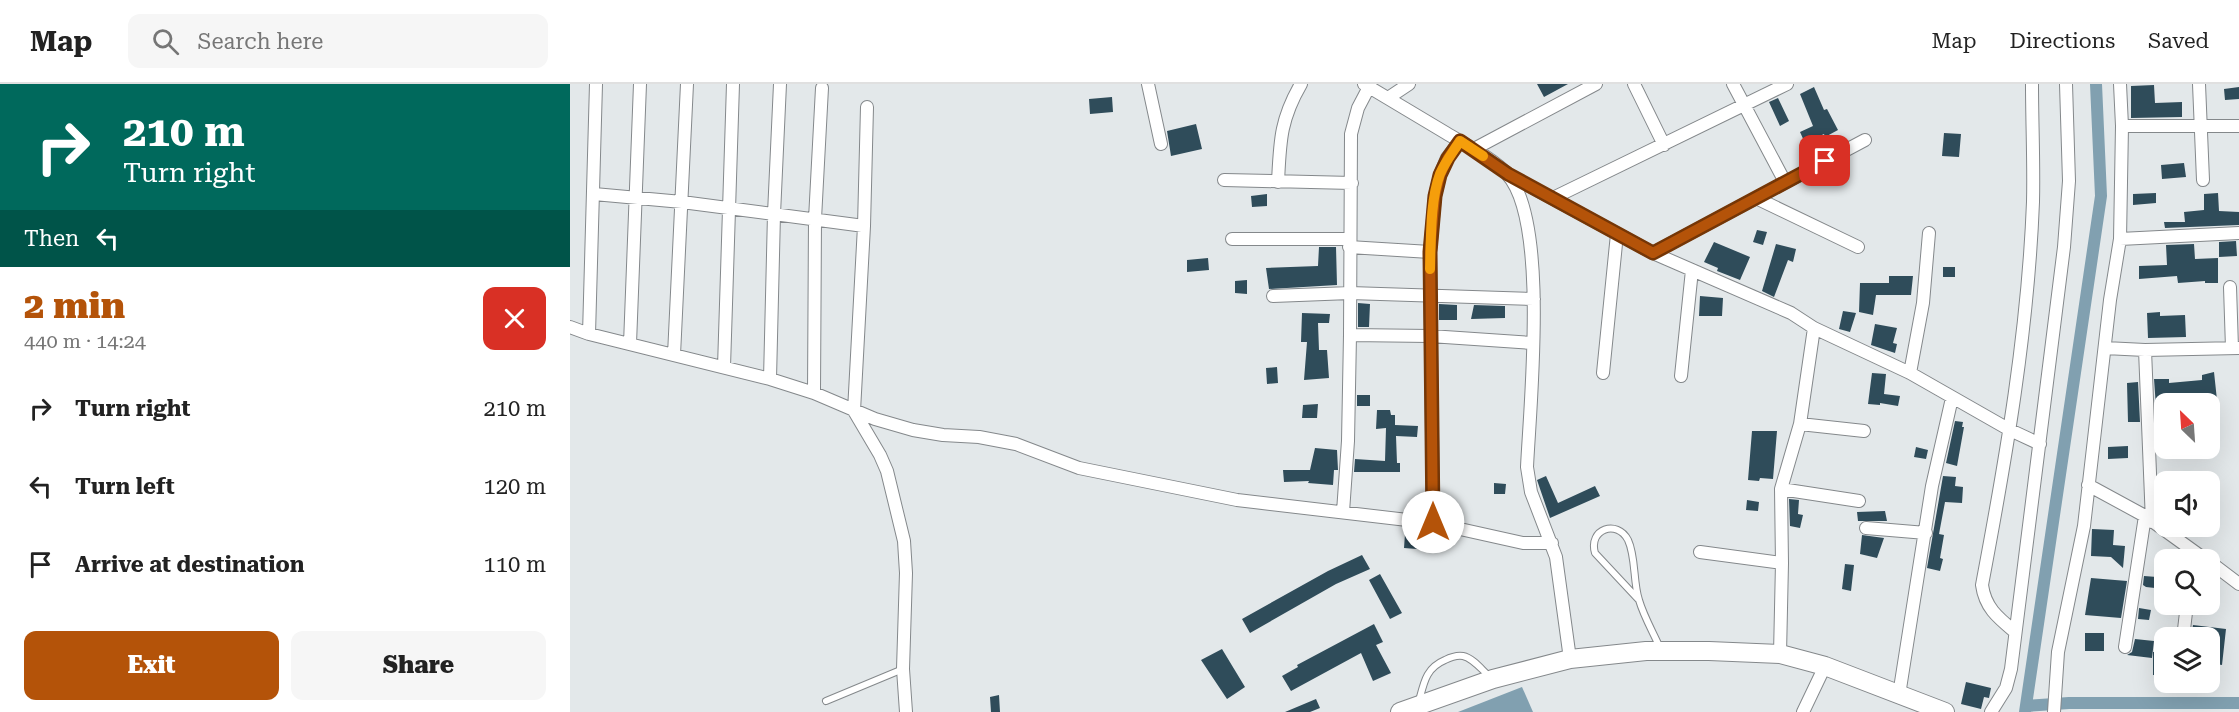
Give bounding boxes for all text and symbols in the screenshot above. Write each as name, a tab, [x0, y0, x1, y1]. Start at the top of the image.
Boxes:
search box	[128, 14, 548, 68]
text: Map	[30, 25, 92, 58]
icon: search	[149, 25, 182, 58]
text: Search here	[197, 29, 323, 54]
text: Map	[1932, 29, 1976, 53]
text: Directions	[2009, 29, 2115, 53]
text: Saved	[2148, 29, 2209, 53]
text: 210 m	[123, 107, 245, 156]
icon: right	[24, 108, 102, 186]
pin	[1799, 135, 1850, 186]
icon: arrive	[1808, 144, 1841, 177]
text: Turn right	[123, 157, 256, 189]
icon: left	[91, 222, 124, 255]
text: Then	[24, 226, 79, 251]
text: 2 min	[24, 285, 125, 327]
button: close	[483, 287, 546, 350]
text: 440 m · 14:24	[24, 329, 146, 353]
icon: right	[24, 392, 57, 425]
north arrow	[2154, 393, 2220, 459]
map controls	[2154, 393, 2220, 693]
text: Turn right	[75, 396, 190, 421]
text: 210 m	[483, 396, 546, 421]
icon: left	[24, 470, 57, 503]
button: sound	[2154, 471, 2220, 537]
text: Turn left	[75, 474, 175, 499]
text: 120 m	[483, 474, 546, 499]
position arrow	[1401, 490, 1465, 554]
icon: arrive	[24, 548, 57, 581]
button: search	[2154, 549, 2220, 615]
text: Arrive at destination	[75, 552, 304, 577]
text: 110 m	[483, 552, 546, 577]
button: layers	[2154, 627, 2220, 693]
button: Exit	[24, 631, 279, 700]
button: Share	[291, 631, 546, 700]

